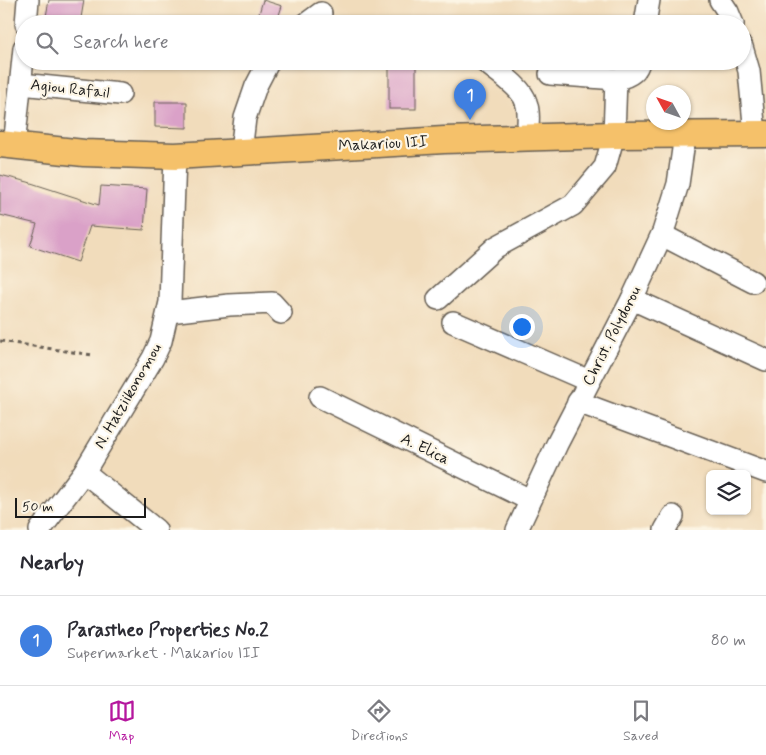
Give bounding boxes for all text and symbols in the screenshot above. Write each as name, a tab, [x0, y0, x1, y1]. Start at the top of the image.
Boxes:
search box	[15, 15, 751, 70]
icon: search	[33, 29, 61, 57]
text: Search here	[73, 30, 169, 55]
street label: Agiou Rafail	[29, 74, 111, 104]
pin: 1	[454, 79, 486, 120]
north arrow	[646, 85, 691, 130]
street label: Makariou III	[338, 131, 428, 157]
street label: Christ. Polydorou	[578, 283, 646, 389]
your location	[509, 314, 535, 340]
street label: N. Hatziikonomou	[89, 339, 167, 453]
street label: A. Elica	[397, 428, 453, 470]
map controls	[706, 470, 751, 515]
button: layers	[706, 470, 751, 515]
scale bar	[15, 495, 146, 518]
text: 50 m	[22, 498, 53, 516]
text: Nearby	[20, 549, 84, 577]
text: Parastheo Properties No.2	[67, 618, 269, 643]
text: 1	[32, 630, 40, 651]
text: 80 m	[711, 630, 746, 651]
text: Supermarket · Makariou III	[67, 643, 260, 664]
tab: Map	[108, 697, 136, 745]
tab: Directions	[351, 697, 408, 745]
tab: Saved	[623, 697, 658, 745]

